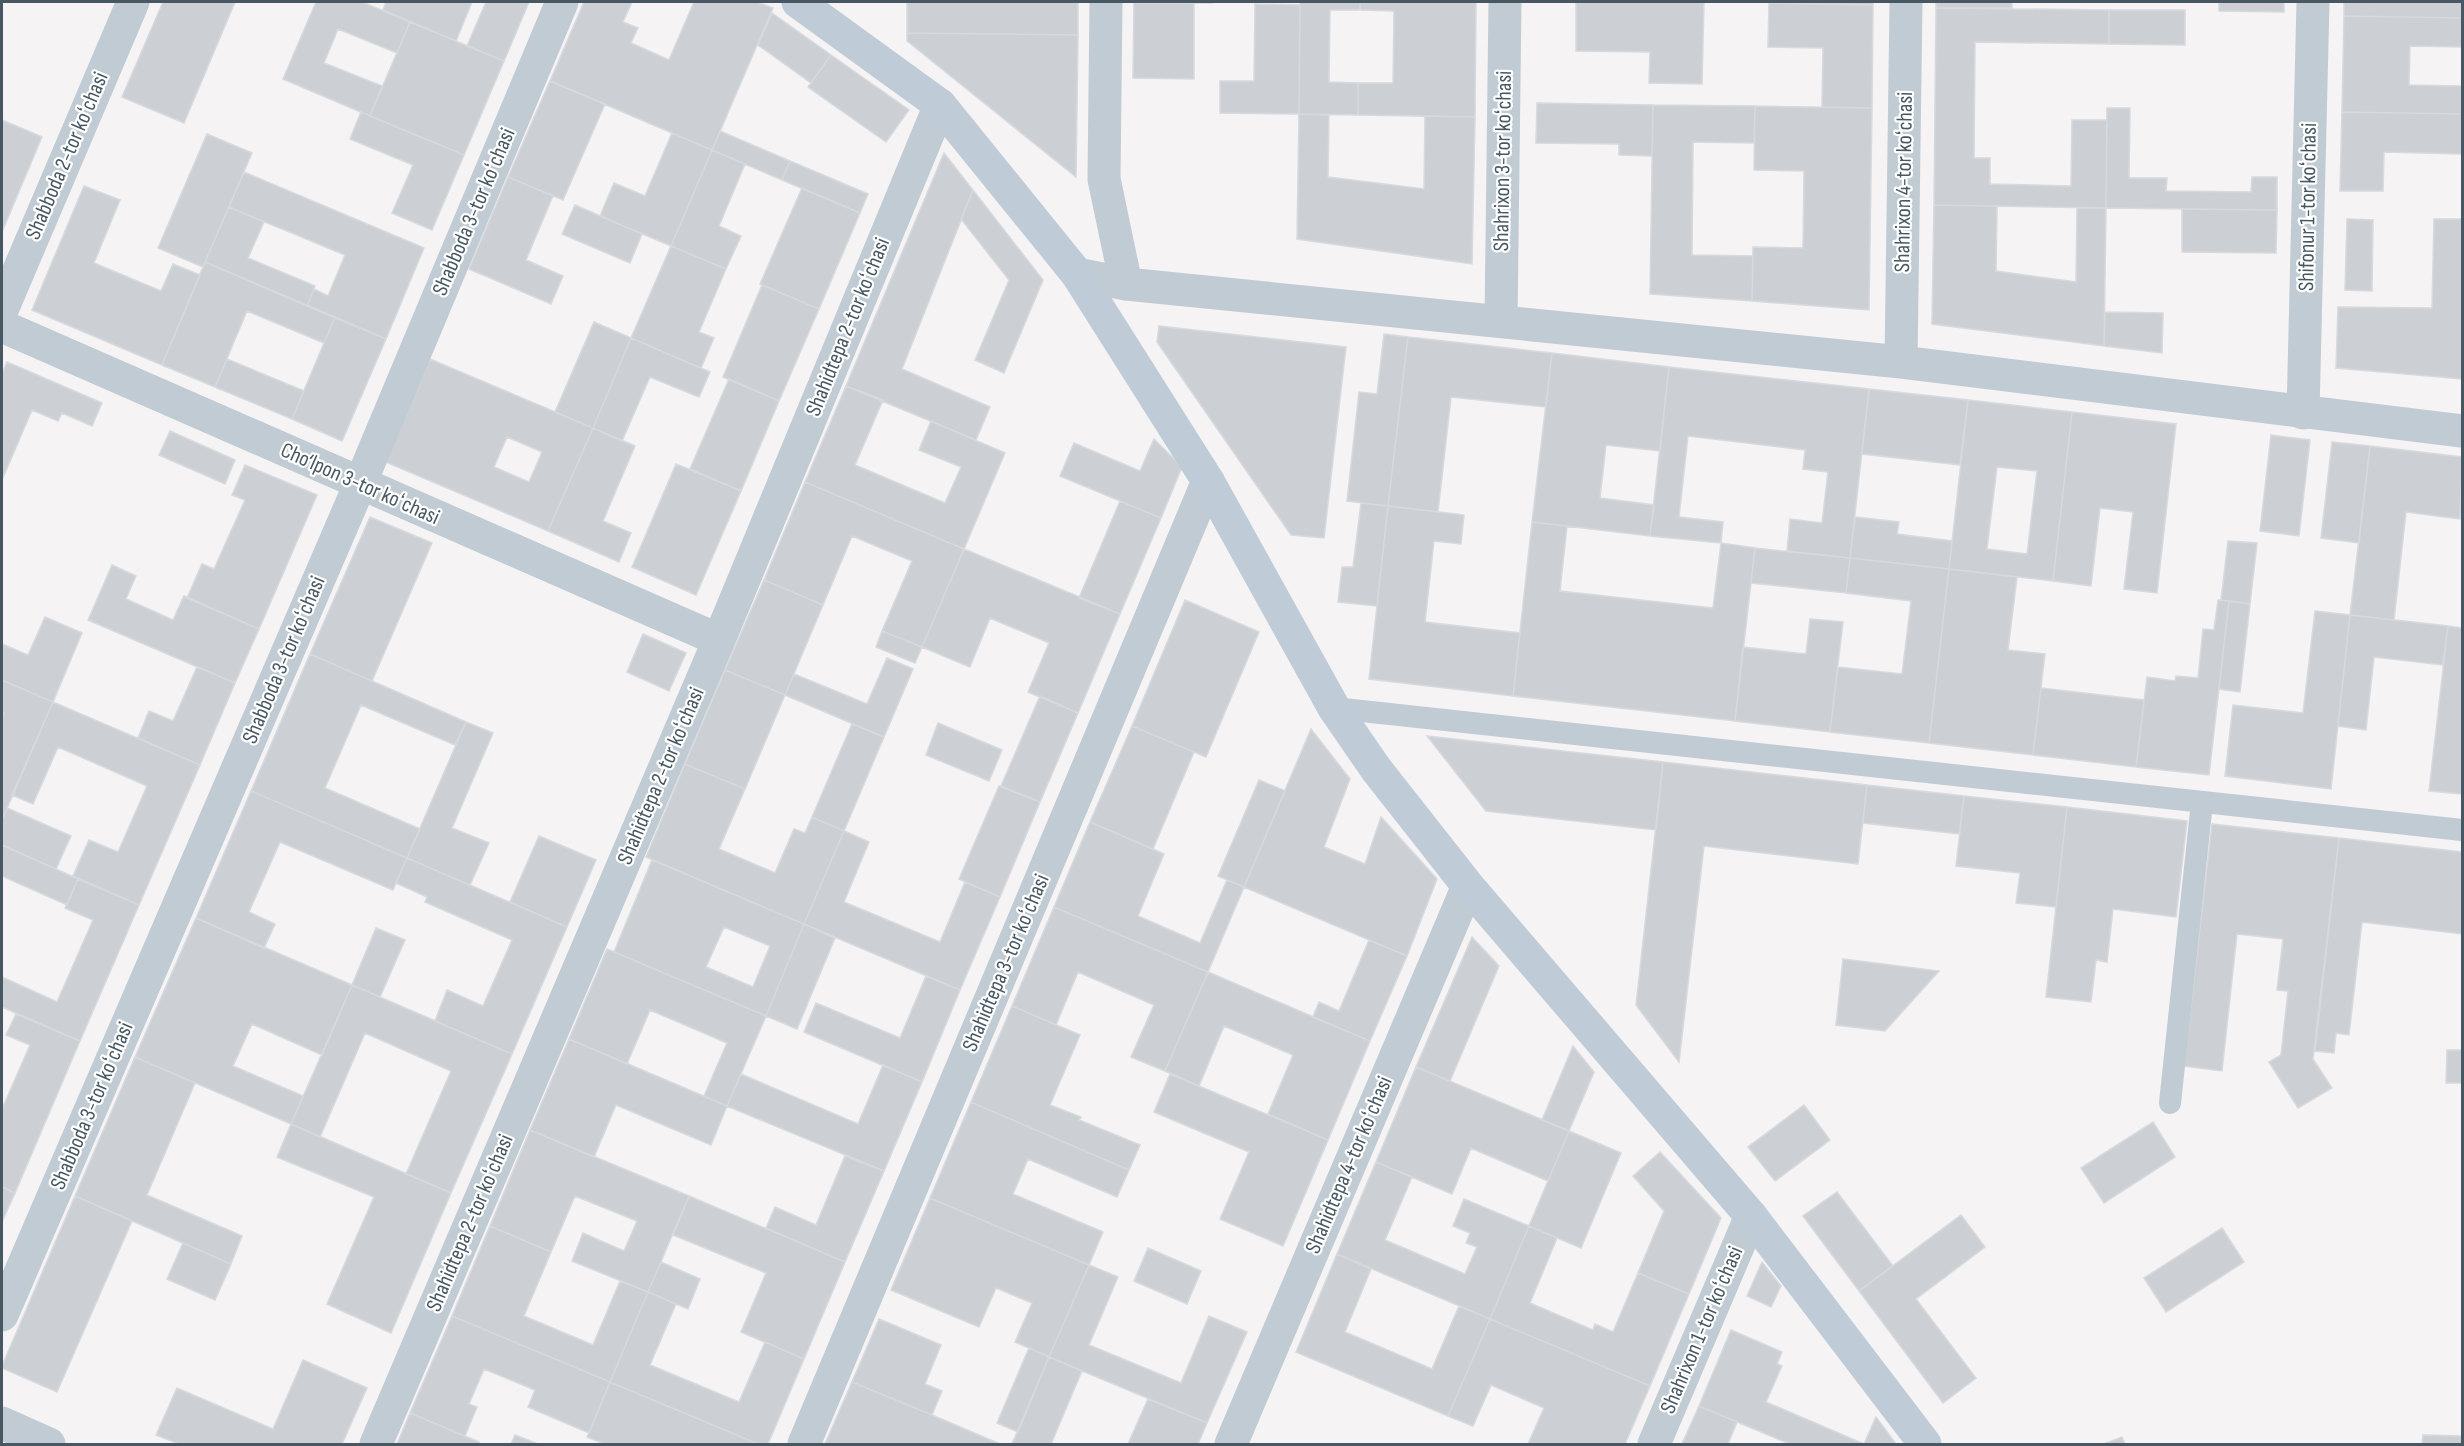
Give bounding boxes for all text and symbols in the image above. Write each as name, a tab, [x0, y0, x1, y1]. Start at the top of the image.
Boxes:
street label: Shabboda 2-tor koʻchasi	[20, 68, 114, 244]
street label: Shahrixon 3-tor koʻchasi	[1488, 70, 1518, 252]
street label: Shahrixon 4-tor koʻchasi	[1889, 91, 1919, 273]
street label: Shifonur 1-tor koʻchasi	[2293, 123, 2323, 291]
street label: Shabboda 3-tor koʻchasi	[427, 124, 521, 300]
street label: Shahidtepa 2-tor koʻchasi	[800, 234, 896, 420]
street label: Cho‘lpon 3-tor koʻchasi	[276, 437, 444, 531]
street label: Shabboda 3-tor koʻchasi	[237, 572, 331, 748]
street label: Shahidtepa 2-tor koʻchasi	[611, 683, 711, 869]
street label: Shahidtepa 3-tor koʻchasi	[956, 870, 1056, 1056]
street label: Shabboda 3-tor koʻchasi	[45, 1018, 139, 1194]
street label: Shahidtepa 4-tor koʻchasi	[1299, 1072, 1399, 1258]
street label: Shahidtepa 2-tor koʻchasi	[420, 1130, 520, 1316]
street label: Shahrixon 1-tor koʻchasi	[1655, 1242, 1749, 1418]

